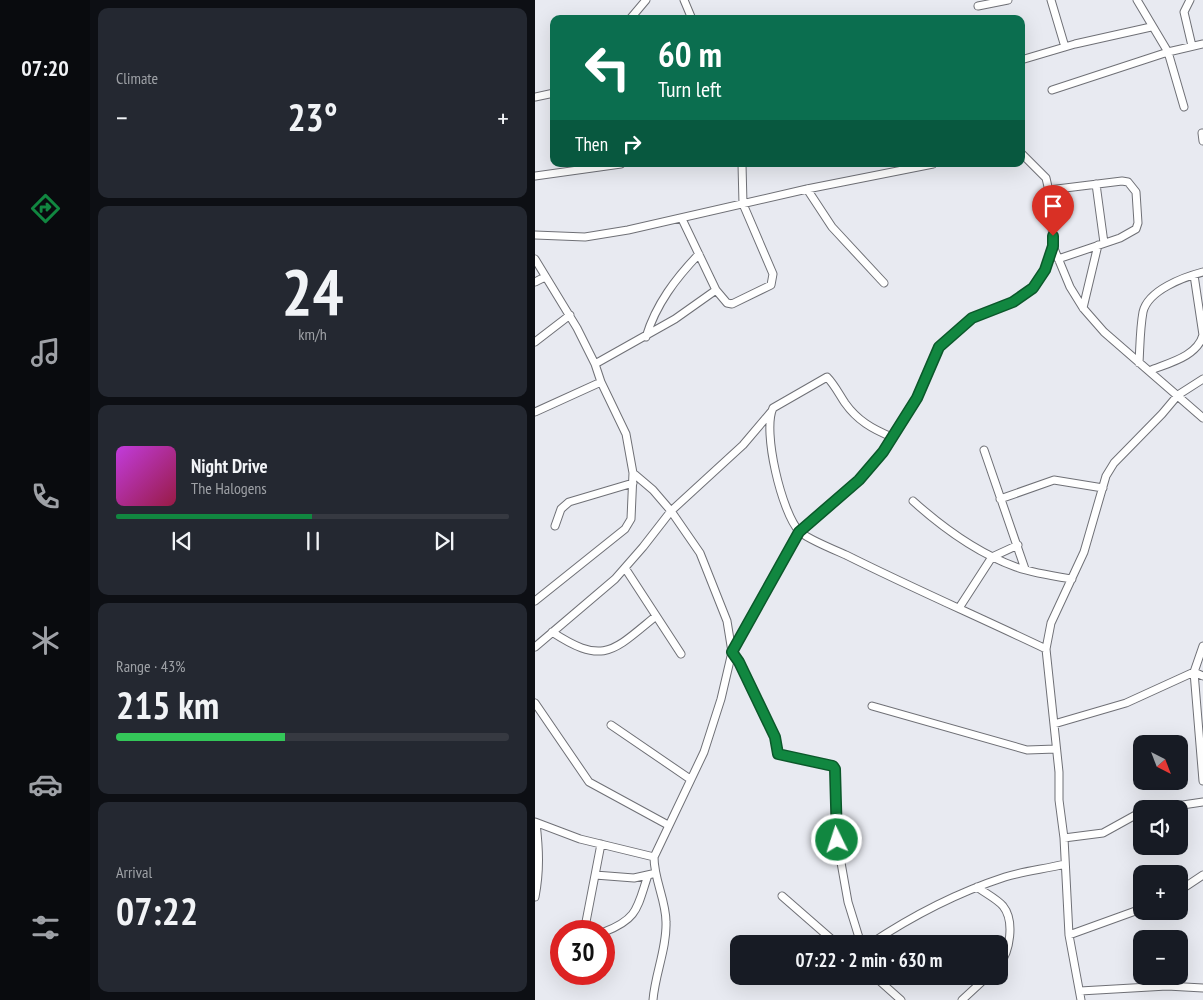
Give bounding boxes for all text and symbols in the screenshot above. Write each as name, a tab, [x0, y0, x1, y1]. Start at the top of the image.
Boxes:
text: 60 m	[658, 31, 722, 77]
icon: left	[575, 35, 640, 100]
text: 07:20	[21, 54, 69, 82]
text: Climate	[116, 68, 158, 88]
text: Turn left	[658, 75, 722, 103]
text: 23°	[287, 92, 338, 141]
text: −	[116, 99, 128, 136]
text: +	[497, 99, 509, 136]
icon: right	[618, 130, 646, 158]
text: Then	[575, 132, 608, 156]
pin	[1032, 185, 1074, 236]
icon: directions	[28, 191, 63, 226]
icon: arrive	[1039, 192, 1067, 220]
text: 24	[281, 249, 344, 333]
text: km/h	[298, 324, 327, 344]
icon: music	[28, 335, 63, 370]
text: Night Drive	[191, 454, 268, 478]
text: The Halogens	[191, 478, 267, 498]
icon: phone	[28, 479, 63, 514]
icon: previous	[168, 527, 196, 555]
icon: pause	[299, 527, 327, 555]
icon: next	[430, 527, 458, 555]
icon: climate	[28, 623, 63, 658]
text: Range · 43%	[116, 656, 185, 676]
text: 215 km	[116, 680, 219, 729]
north arrow	[1133, 735, 1187, 790]
map controls	[1133, 735, 1188, 985]
icon: car	[28, 767, 63, 802]
button: sound	[1133, 800, 1188, 855]
position arrow	[810, 813, 862, 865]
text: Arrival	[116, 862, 152, 882]
button: +	[1133, 865, 1188, 920]
text: 07:22	[116, 886, 198, 935]
icon: filters	[28, 910, 63, 945]
speed limit sign: 30	[550, 920, 615, 985]
button: −	[1133, 930, 1188, 985]
text: 07:22 · 2 min · 630 m	[796, 948, 942, 972]

